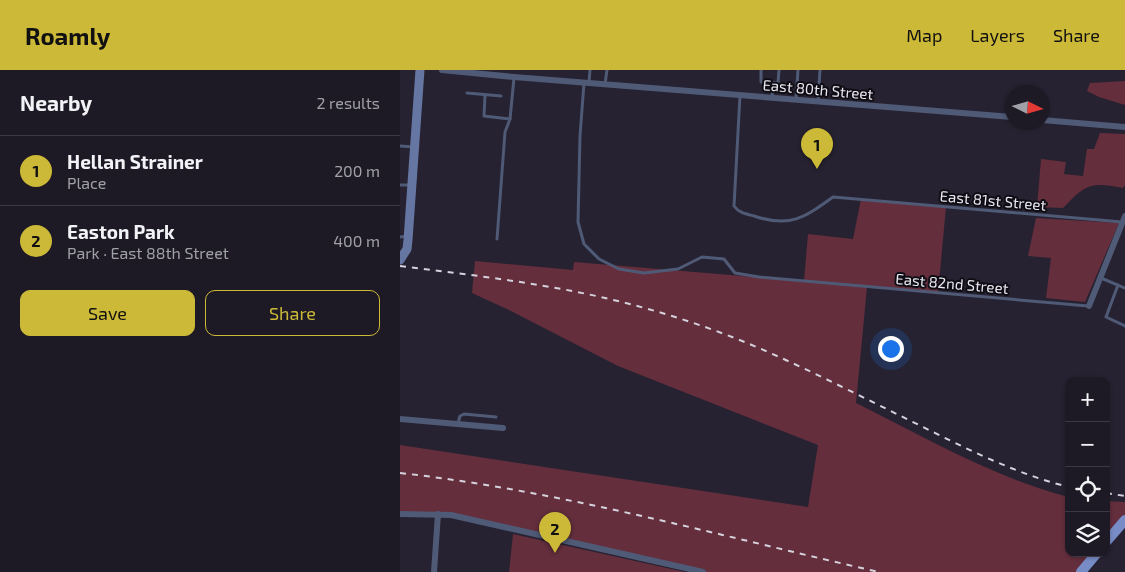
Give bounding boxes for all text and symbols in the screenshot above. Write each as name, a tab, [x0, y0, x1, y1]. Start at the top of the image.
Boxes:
text: Roamly	[25, 21, 110, 50]
text: Map	[906, 24, 942, 46]
text: Layers	[970, 24, 1025, 46]
text: Share	[1053, 24, 1100, 46]
street label: East 80th Street	[762, 75, 874, 103]
north arrow	[1005, 85, 1050, 130]
text: Nearby	[20, 90, 92, 115]
text: 2 results	[317, 93, 380, 112]
pin: 1	[801, 128, 833, 169]
text: Hellan Strainer	[67, 150, 203, 173]
text: 1	[33, 161, 39, 180]
text: 200 m	[334, 161, 380, 180]
text: Place	[67, 173, 106, 192]
street label: East 81st Street	[939, 186, 1047, 214]
text: Easton Park	[67, 220, 175, 243]
text: 2	[31, 231, 41, 250]
text: 400 m	[333, 231, 380, 250]
text: Park · East 88th Street	[67, 243, 229, 262]
street label: East 82nd Street	[895, 269, 1009, 297]
button: Save	[20, 290, 195, 336]
button: Share	[205, 290, 380, 336]
your location	[878, 336, 904, 362]
map controls	[1065, 377, 1110, 557]
button: +	[1065, 377, 1110, 422]
button: −	[1065, 422, 1110, 467]
button: locate	[1065, 467, 1110, 512]
pin: 2	[539, 512, 571, 553]
button: layers	[1065, 512, 1110, 557]

